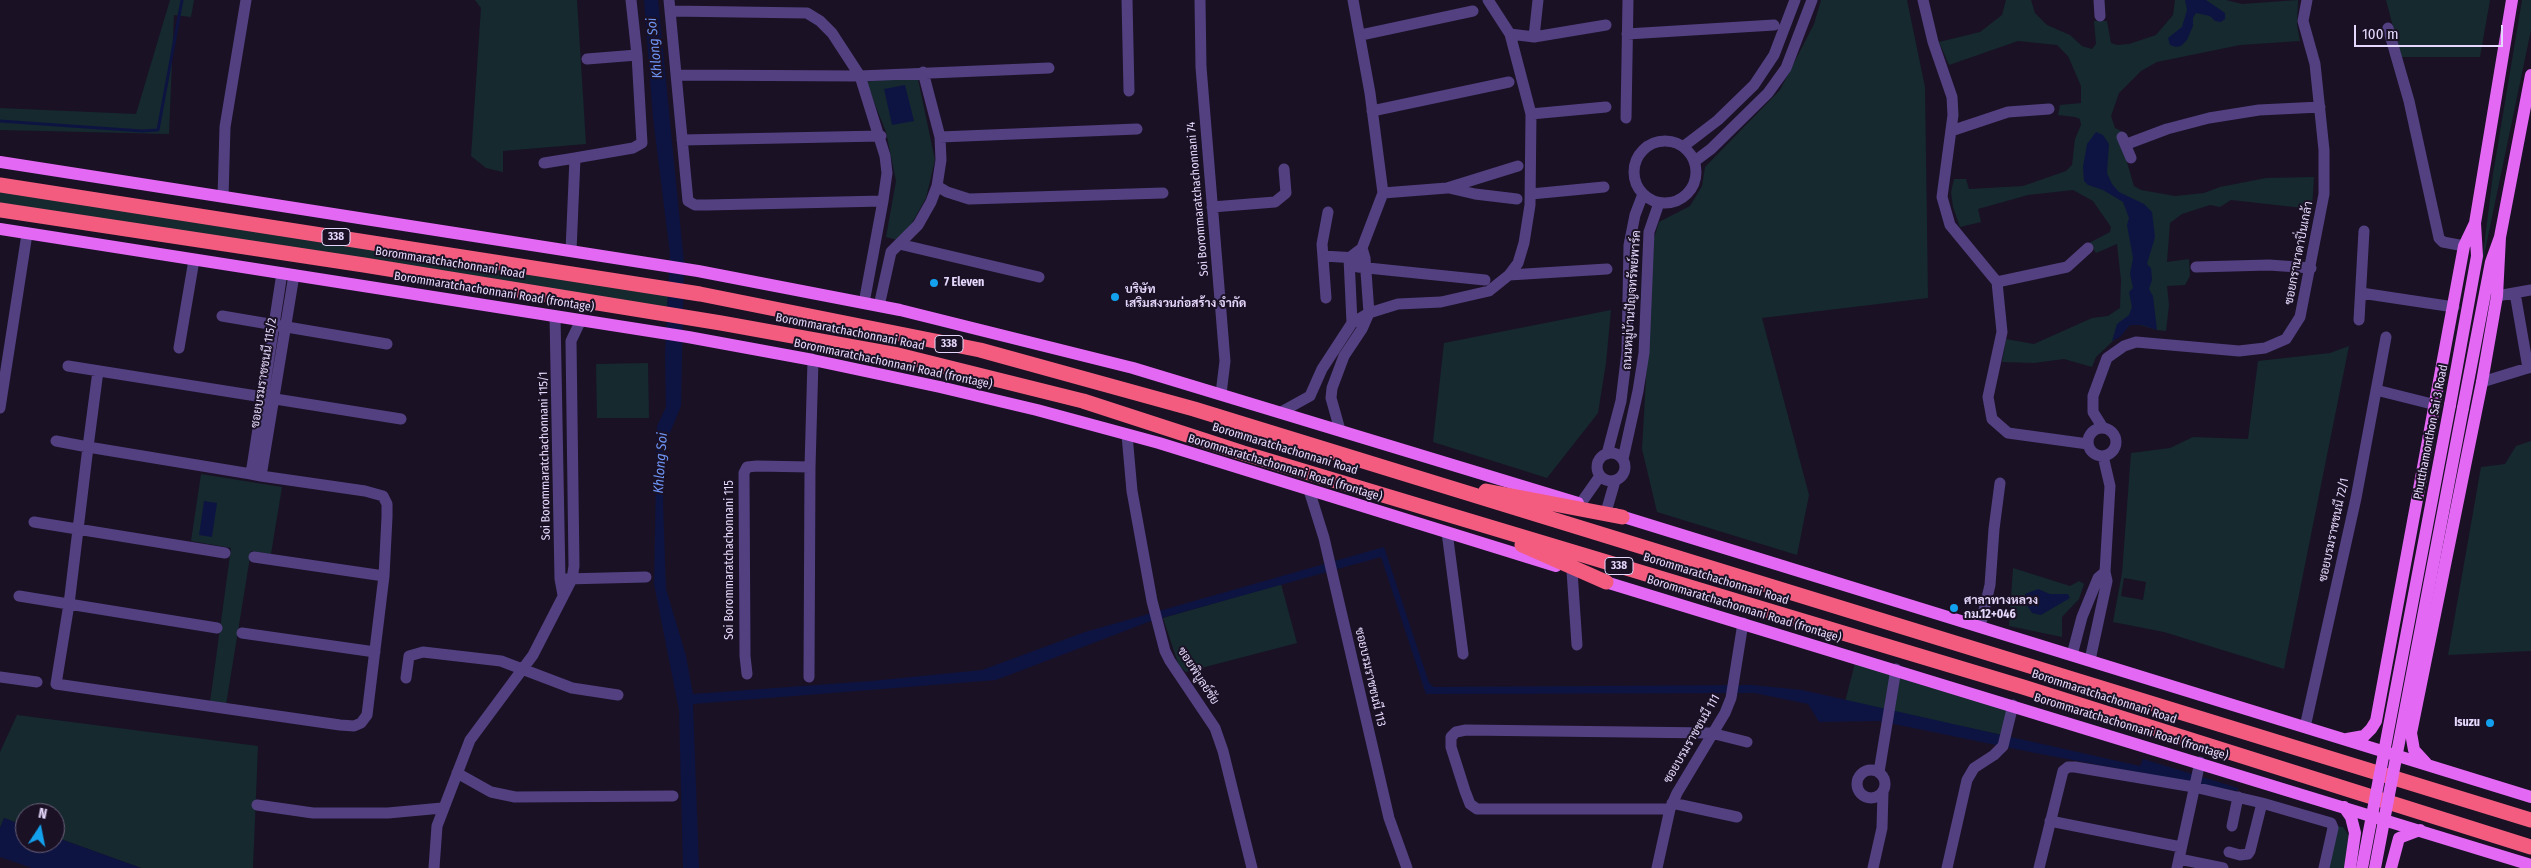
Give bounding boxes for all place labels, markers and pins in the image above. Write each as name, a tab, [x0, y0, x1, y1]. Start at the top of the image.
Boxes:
place label: 7 Eleven	[944, 276, 984, 290]
marker: 7 Eleven	[928, 277, 940, 289]
place label: บริษัท เสริมสงวนก่อสร้าง จำกัด	[1125, 283, 1246, 311]
marker: บริษัท เสริมสงวนก่อสร้าง จำกัด	[1109, 291, 1121, 303]
place label: ศาลาทางหลวง กม.12+046	[1964, 594, 2038, 622]
marker: ศาลาทางหลวง กม.12+046	[1948, 602, 1960, 614]
place label: Isuzu	[2454, 716, 2480, 730]
marker: Isuzu	[2484, 717, 2496, 729]

